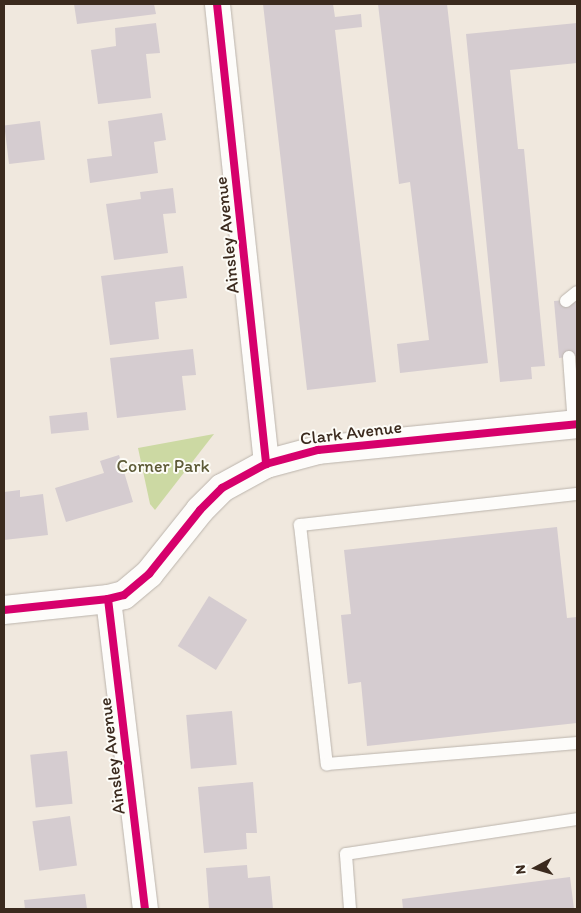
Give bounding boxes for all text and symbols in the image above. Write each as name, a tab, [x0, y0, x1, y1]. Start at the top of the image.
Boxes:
street label: Ainsley Avenue	[210, 176, 244, 294]
street label: Clark Avenue	[299, 416, 403, 450]
park label: Corner Park	[117, 455, 209, 477]
street label: Ainsley Avenue	[94, 697, 130, 815]
north arrow	[511, 843, 561, 893]
text: N	[512, 864, 530, 875]

